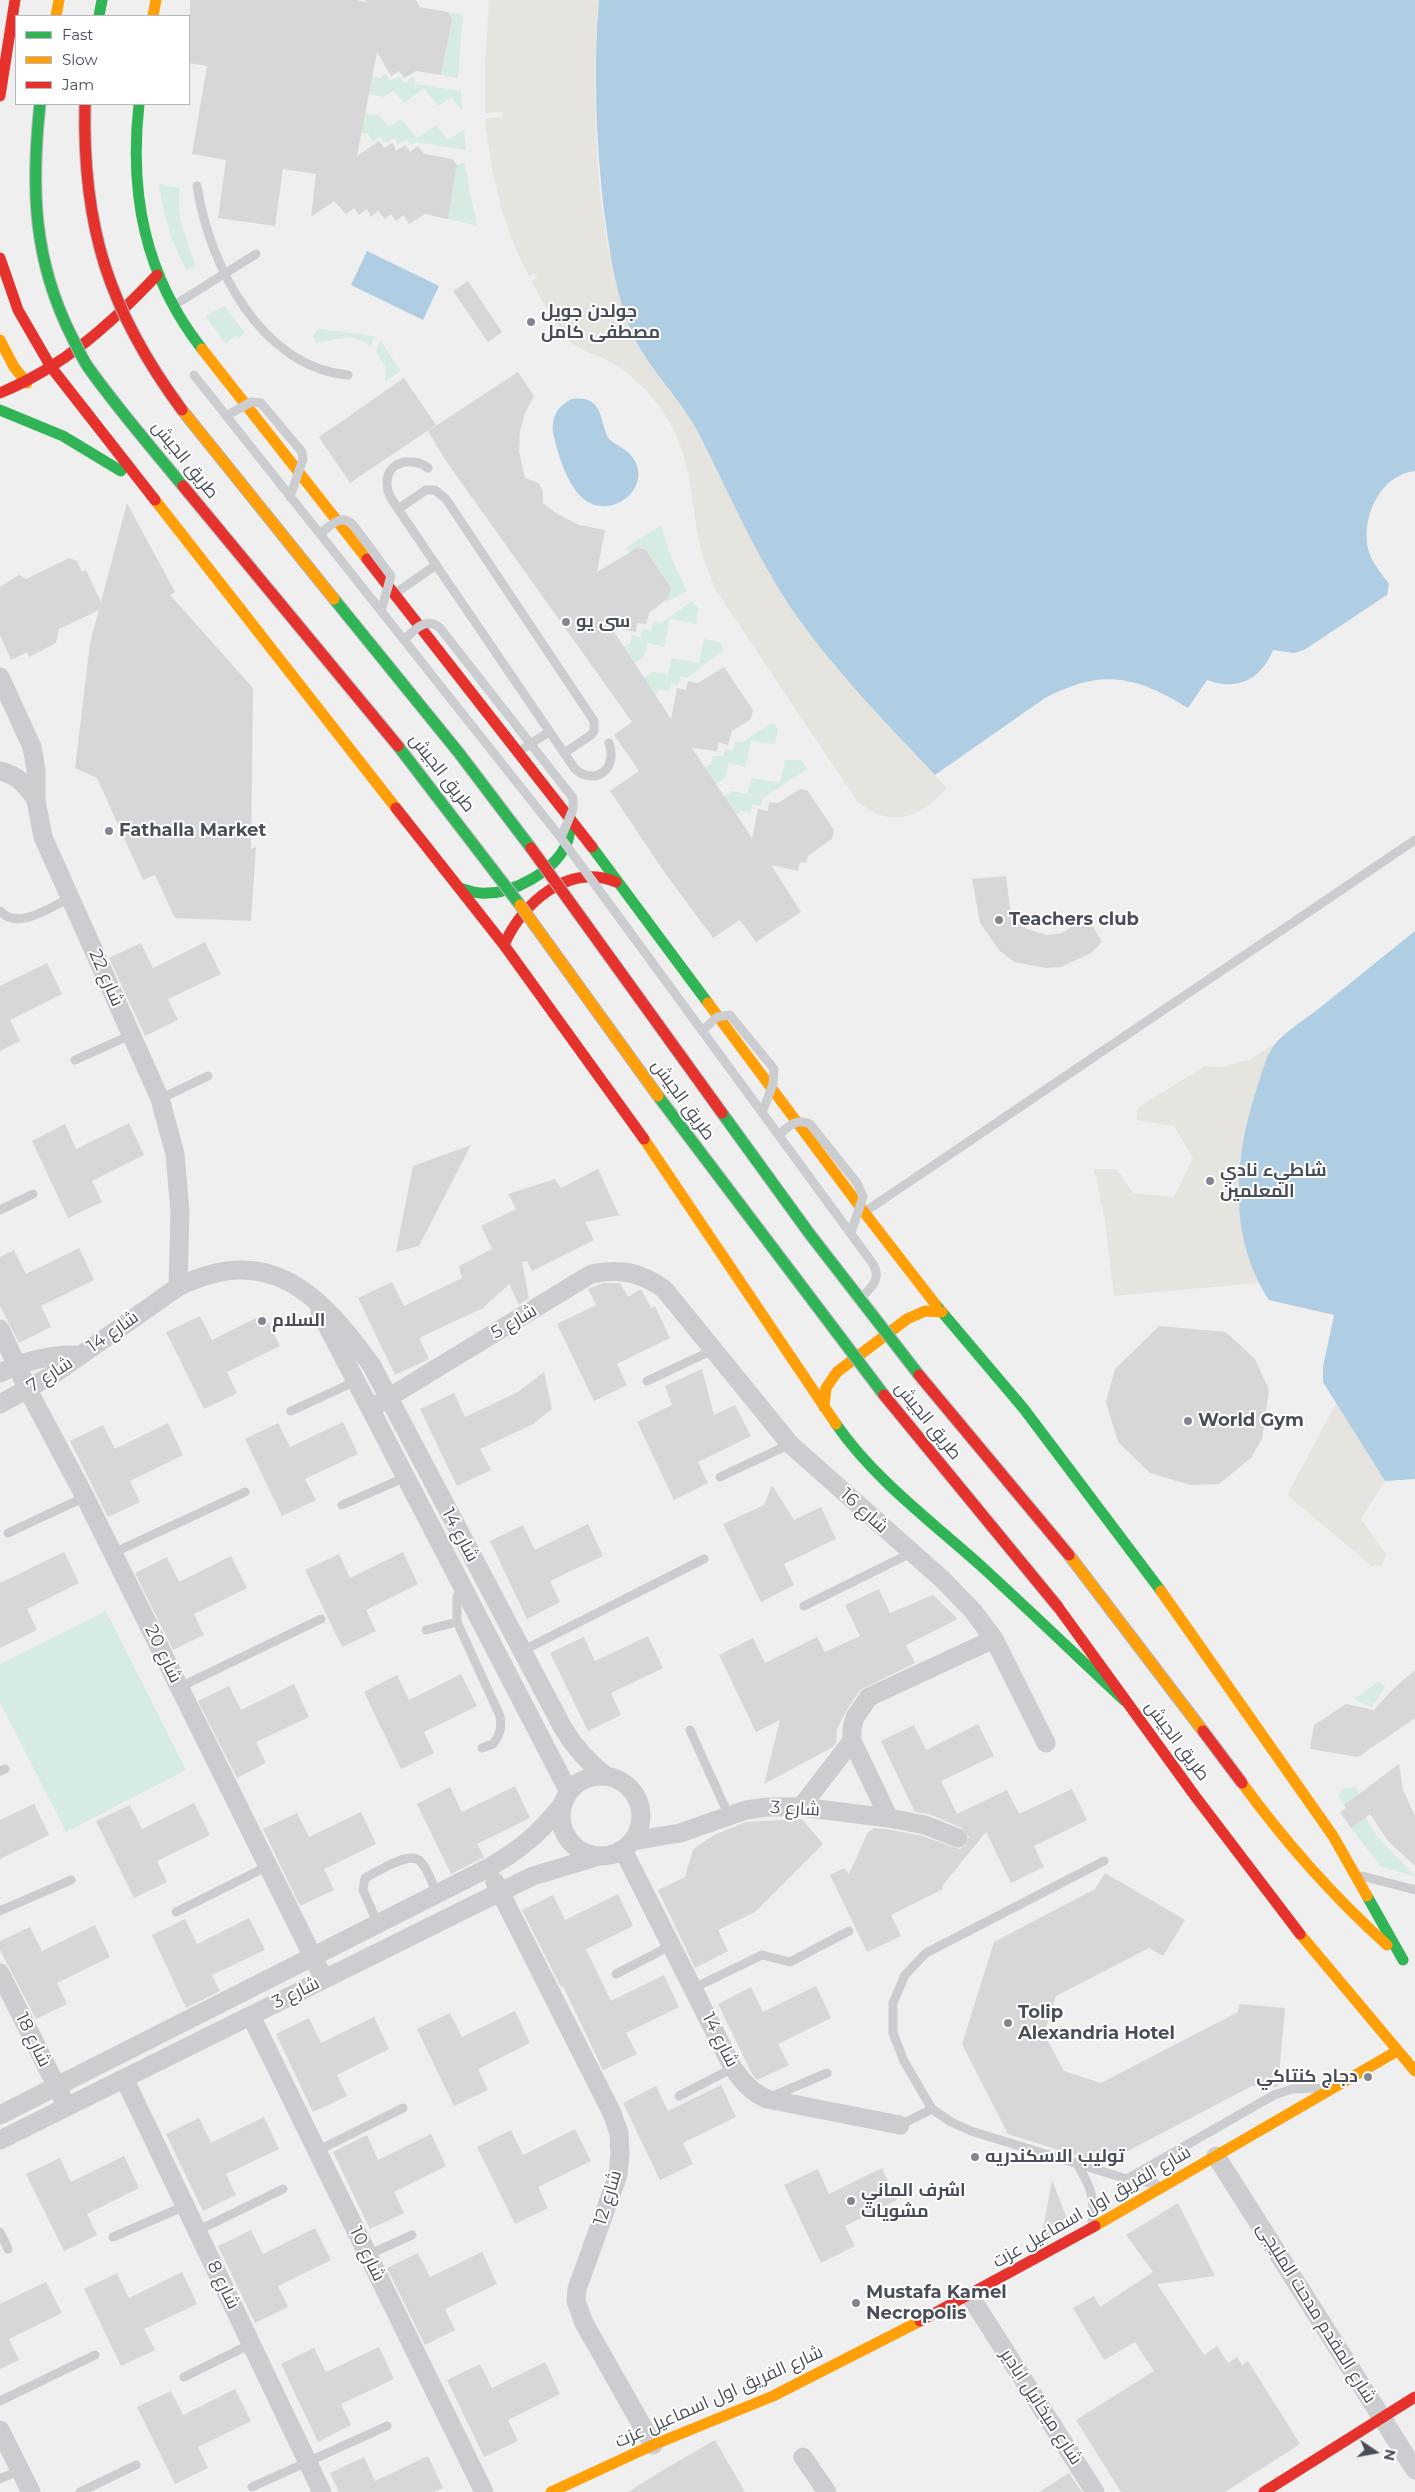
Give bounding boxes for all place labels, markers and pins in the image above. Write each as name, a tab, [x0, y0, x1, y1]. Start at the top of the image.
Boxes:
place label: جولدن جويل مصطفى كامل	[541, 301, 660, 344]
marker: جولدن جويل مصطفى كامل	[525, 316, 537, 328]
place label: سى يو	[576, 611, 630, 633]
marker: سى يو	[560, 616, 572, 628]
place label: Fathalla Market	[119, 820, 266, 842]
marker: Fathalla Market	[103, 825, 115, 837]
place label: Teachers club	[1009, 909, 1139, 931]
marker: Teachers club	[993, 914, 1005, 926]
place label: شاطيء نادي المعلمين	[1220, 1160, 1327, 1202]
marker: شاطيء نادي المعلمين	[1204, 1175, 1216, 1187]
place label: السلام	[272, 1310, 325, 1332]
marker: السلام	[256, 1315, 268, 1327]
place label: World Gym	[1198, 1410, 1304, 1432]
marker: World Gym	[1182, 1415, 1194, 1427]
place label: Tolip Alexandria Hotel	[1018, 2002, 1175, 2045]
marker: Tolip Alexandria Hotel	[1002, 2017, 1014, 2029]
place label: دجاج كنتاكي	[1256, 2066, 1358, 2088]
marker: دجاج كنتاكي	[1362, 2071, 1374, 2083]
place label: توليب الاسكندريه	[985, 2146, 1125, 2168]
marker: توليب الاسكندريه	[969, 2151, 981, 2163]
place label: اشرف الماني مشويات	[861, 2180, 966, 2222]
marker: اشرف الماني مشويات	[845, 2195, 857, 2207]
place label: Mustafa Kamel Necropolis	[866, 2282, 1007, 2324]
marker: Mustafa Kamel Necropolis	[850, 2297, 862, 2309]

